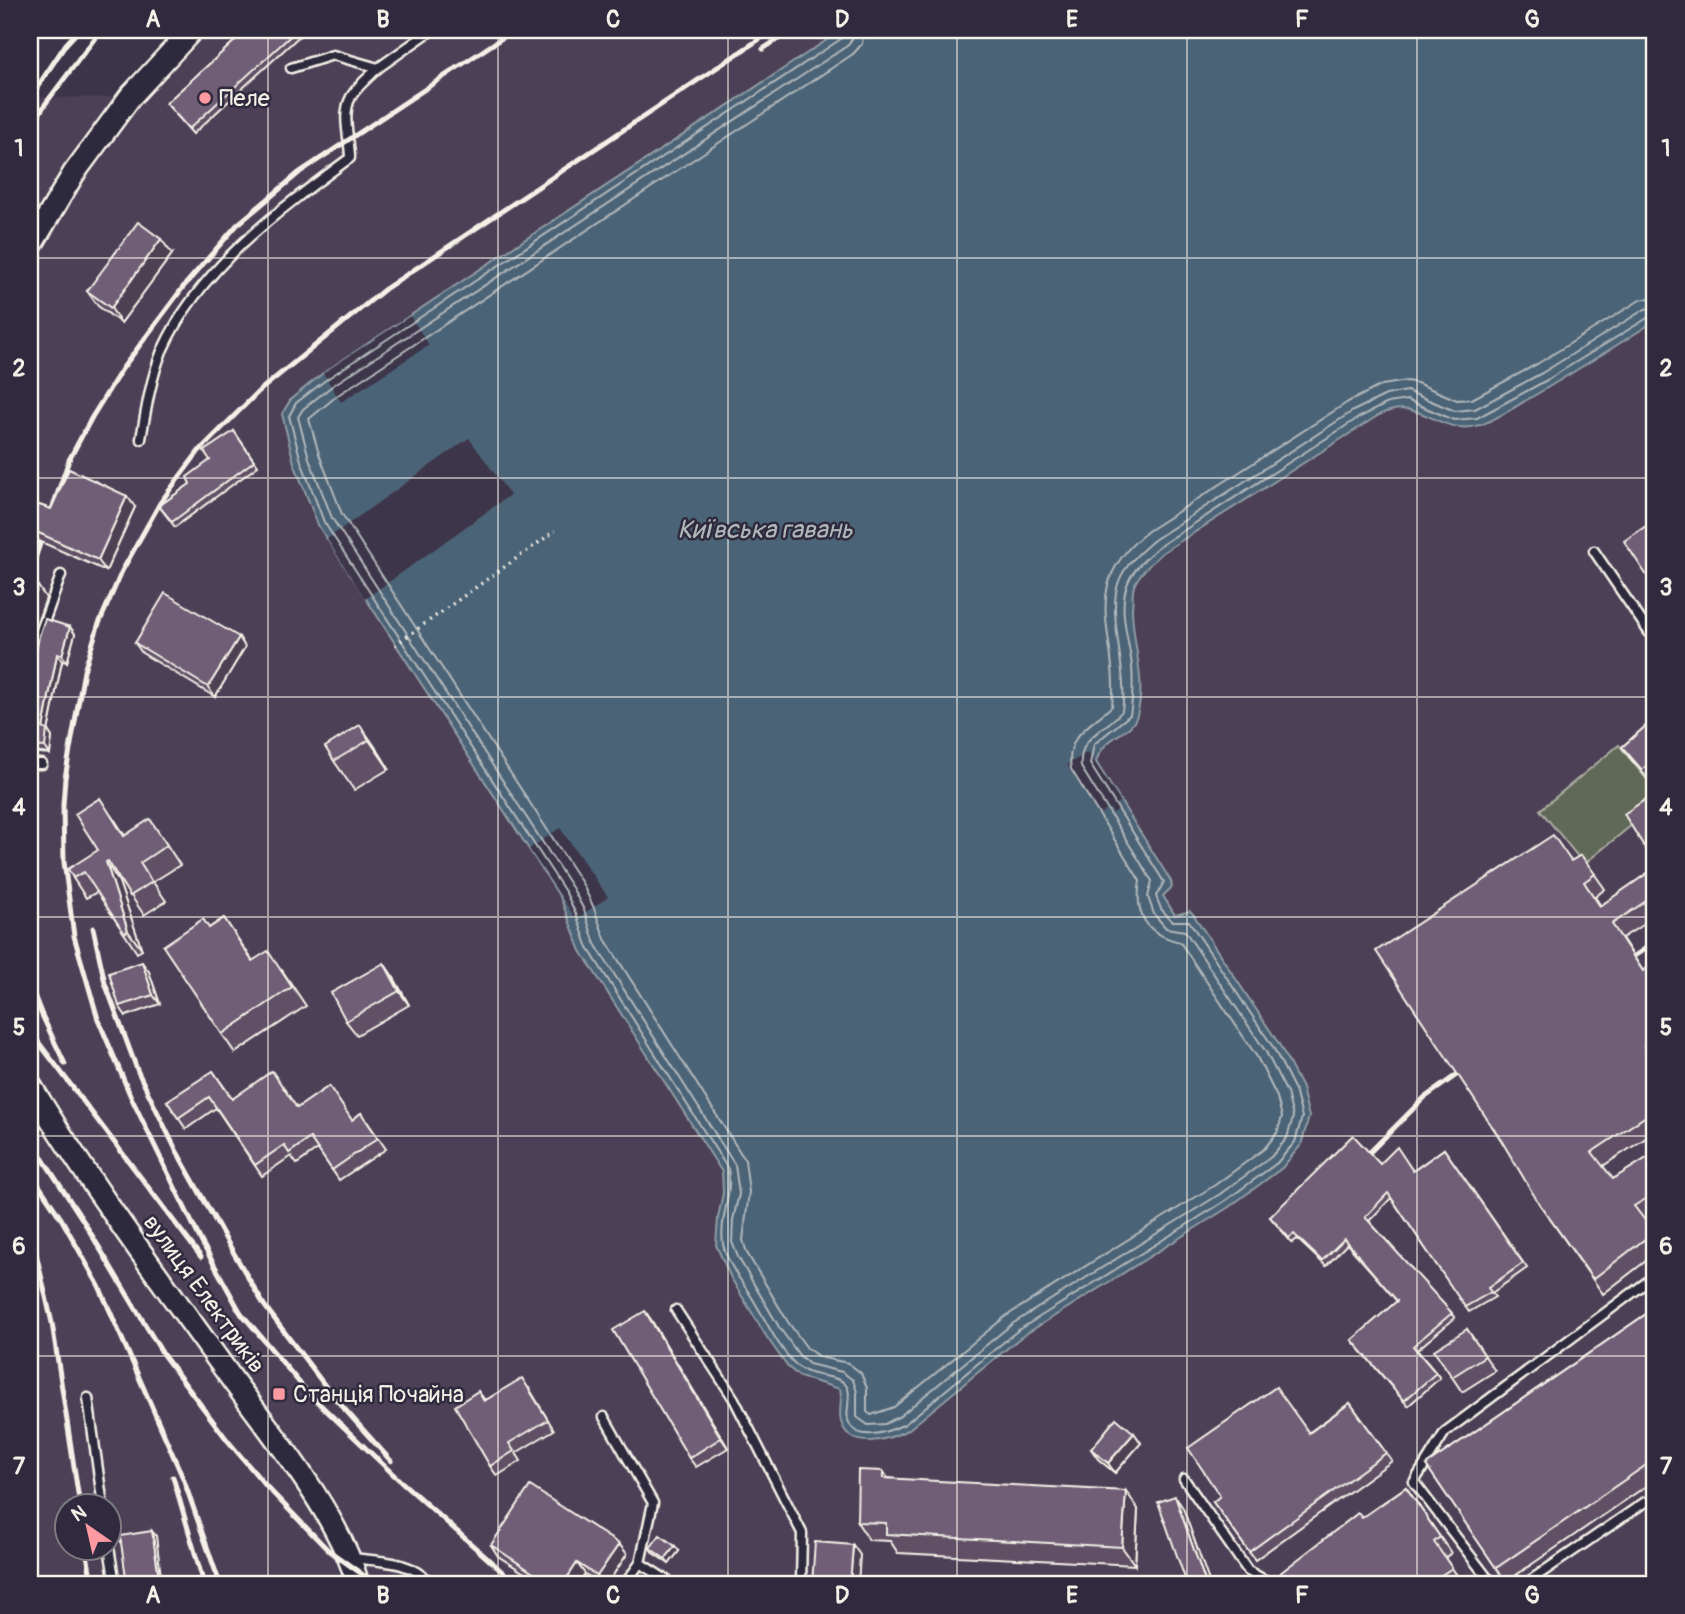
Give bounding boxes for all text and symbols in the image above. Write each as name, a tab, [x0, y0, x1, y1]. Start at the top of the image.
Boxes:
text: A	[146, 5, 161, 34]
text: B	[376, 5, 390, 34]
text: C	[606, 5, 620, 34]
text: D	[835, 5, 849, 34]
text: E	[1066, 5, 1078, 34]
text: F	[1295, 5, 1309, 34]
text: G	[1524, 5, 1540, 34]
place label: Пеле	[219, 84, 270, 113]
marker: Пеле	[197, 90, 213, 106]
text: 1	[15, 134, 24, 163]
text: 1	[1662, 134, 1671, 163]
text: 2	[13, 354, 26, 383]
text: 2	[1660, 354, 1673, 383]
water label: Київська гавань	[677, 514, 853, 546]
text: 3	[13, 573, 25, 602]
text: 3	[1660, 573, 1672, 602]
text: 4	[12, 793, 26, 822]
text: 4	[1659, 793, 1673, 822]
text: 5	[13, 1013, 25, 1042]
text: 5	[1660, 1013, 1672, 1042]
street label: вулиця Електриків	[137, 1209, 271, 1379]
text: 6	[12, 1232, 26, 1261]
text: 6	[1659, 1232, 1673, 1261]
place label: Станція Почайна	[293, 1380, 464, 1409]
marker: Станція Почайна	[271, 1386, 287, 1402]
text: 7	[13, 1452, 26, 1481]
text: 7	[1660, 1452, 1673, 1481]
north arrow	[52, 1492, 122, 1562]
text: N	[67, 1500, 91, 1527]
text: A	[146, 1581, 161, 1610]
text: B	[376, 1581, 390, 1610]
text: C	[606, 1581, 620, 1610]
text: D	[835, 1581, 849, 1610]
text: E	[1066, 1581, 1078, 1610]
text: F	[1295, 1581, 1309, 1610]
text: G	[1524, 1581, 1540, 1610]

